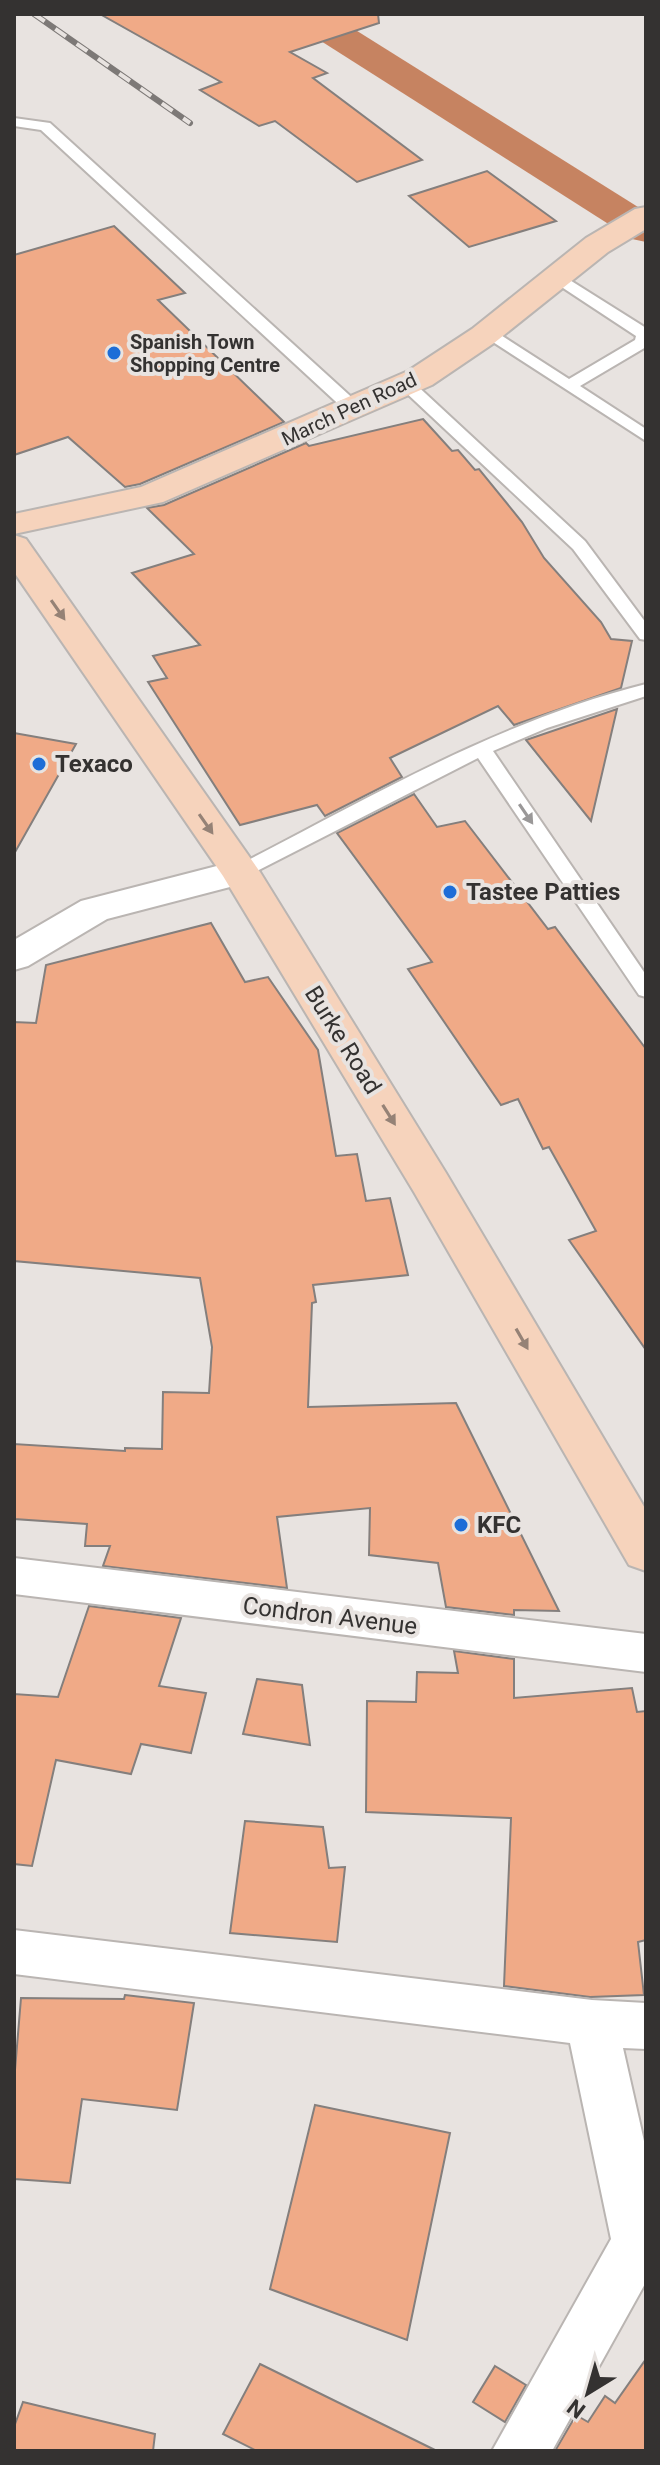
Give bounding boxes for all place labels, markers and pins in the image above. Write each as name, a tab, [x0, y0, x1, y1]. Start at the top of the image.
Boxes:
place label: Spanish Town Shopping Centre	[130, 330, 280, 377]
marker: Spanish Town Shopping Centre	[105, 344, 123, 362]
place label: Texaco	[55, 750, 133, 778]
marker: Texaco	[30, 755, 48, 773]
place label: Tastee Patties	[466, 878, 620, 906]
marker: Tastee Patties	[441, 883, 459, 901]
place label: KFC	[477, 1511, 521, 1539]
marker: KFC	[452, 1516, 470, 1534]

